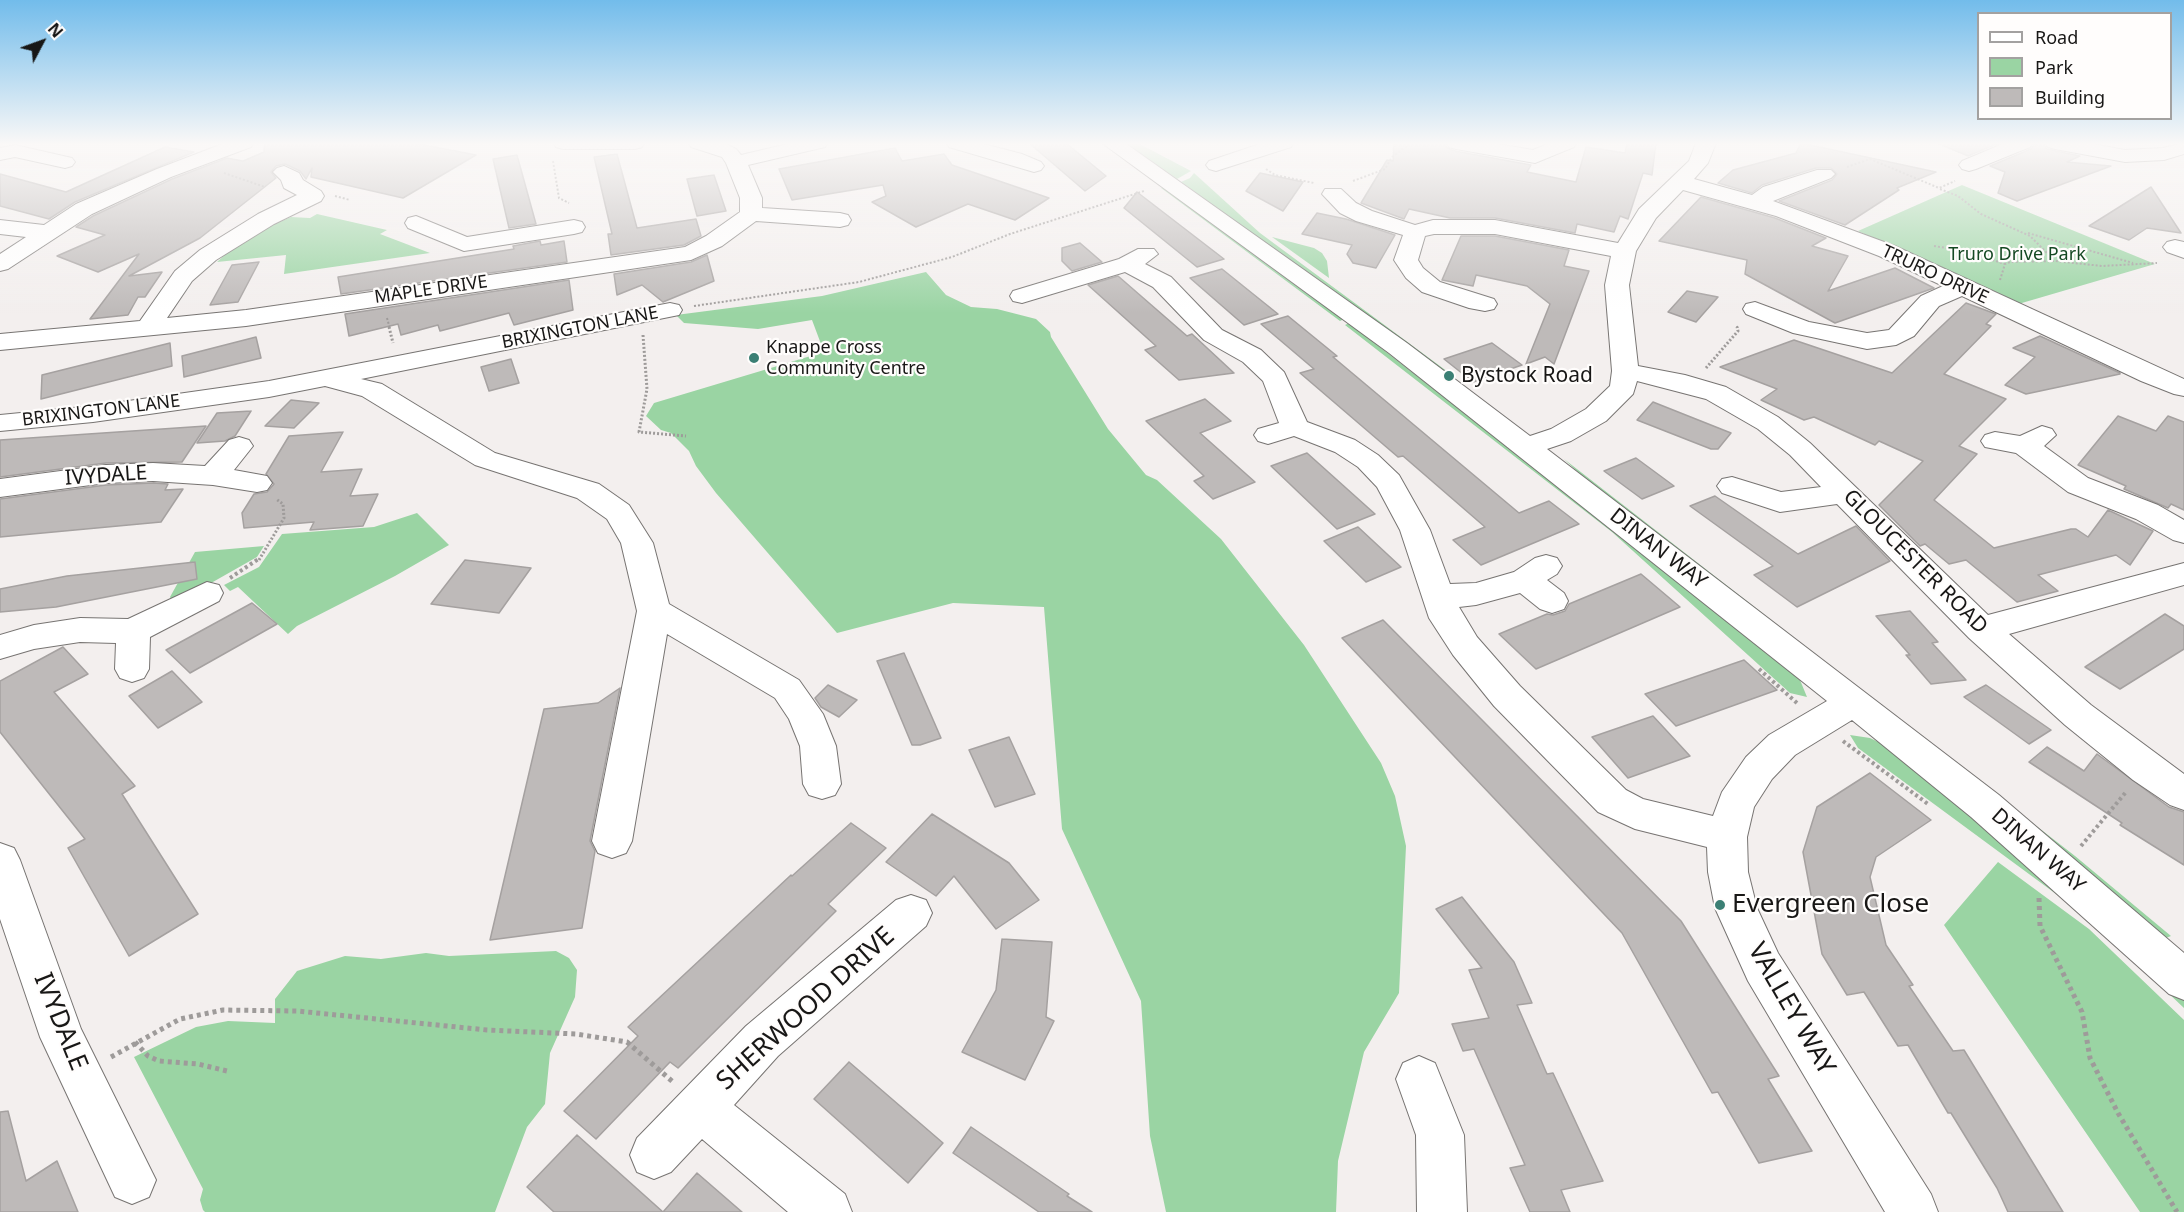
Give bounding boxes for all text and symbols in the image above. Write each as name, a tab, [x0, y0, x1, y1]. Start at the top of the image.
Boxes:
north arrow	[12, 12, 72, 72]
legend	[1977, 12, 2172, 120]
text: N	[43, 18, 68, 42]
text: Road	[2035, 25, 2078, 49]
text: Park	[2035, 55, 2073, 79]
text: Building	[2035, 85, 2105, 109]
street label: TRURO DRIVE	[1878, 241, 1992, 309]
park label: Truro Drive Park	[1948, 244, 2086, 266]
street label: MAPLE DRIVE	[373, 271, 489, 309]
street label: BRIXINGTON LANE	[500, 302, 660, 354]
place label: Knappe Cross Community Centre	[766, 337, 926, 380]
marker: Knappe Cross Community Centre	[747, 351, 761, 365]
place label: Bystock Road	[1461, 363, 1593, 389]
marker: Bystock Road	[1442, 369, 1456, 383]
street label: BRIXINGTON LANE	[21, 391, 181, 431]
street label: IVYDALE	[64, 461, 148, 491]
street label: GLOUCESTER ROAD	[1838, 485, 1992, 639]
street label: DINAN WAY	[1605, 503, 1711, 595]
street label: DINAN WAY	[1986, 803, 2090, 899]
place label: Evergreen Close	[1732, 889, 1929, 921]
marker: Evergreen Close	[1713, 898, 1727, 912]
street label: SHERWOOD DRIVE	[711, 921, 901, 1097]
street label: VALLEY WAY	[1741, 937, 1841, 1081]
street label: IVYDALE	[26, 969, 94, 1075]

